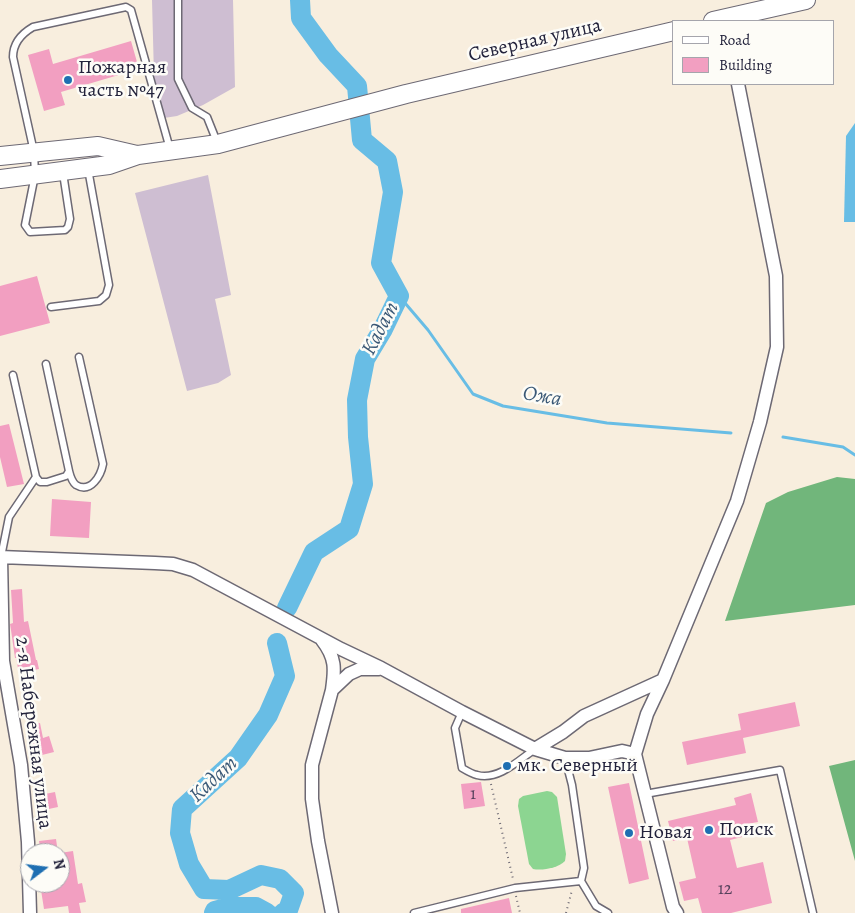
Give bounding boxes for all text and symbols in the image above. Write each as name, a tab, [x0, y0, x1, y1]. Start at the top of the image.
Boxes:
street label: Северная улица	[466, 14, 604, 68]
legend	[672, 20, 835, 85]
text: Road	[719, 30, 750, 50]
text: Building	[719, 55, 772, 75]
place label: Пожарная часть №47	[78, 56, 166, 103]
marker: Пожарная часть №47	[62, 74, 74, 86]
water label: Кадат	[357, 298, 405, 360]
water label: Ожа	[521, 381, 563, 413]
street label: 2-я Набережная улица	[9, 635, 57, 831]
water label: Кадат	[185, 752, 243, 808]
place label: мк. Северный	[517, 754, 638, 778]
marker: мк. Северный	[501, 760, 513, 772]
house number: 1	[470, 784, 476, 806]
place label: Поиск	[719, 818, 774, 842]
place label: Новая	[639, 821, 692, 845]
marker: Поиск	[703, 824, 715, 836]
marker: Новая	[623, 827, 635, 839]
north arrow	[20, 843, 70, 893]
text: N	[49, 857, 70, 872]
house number: 12	[718, 879, 732, 901]

